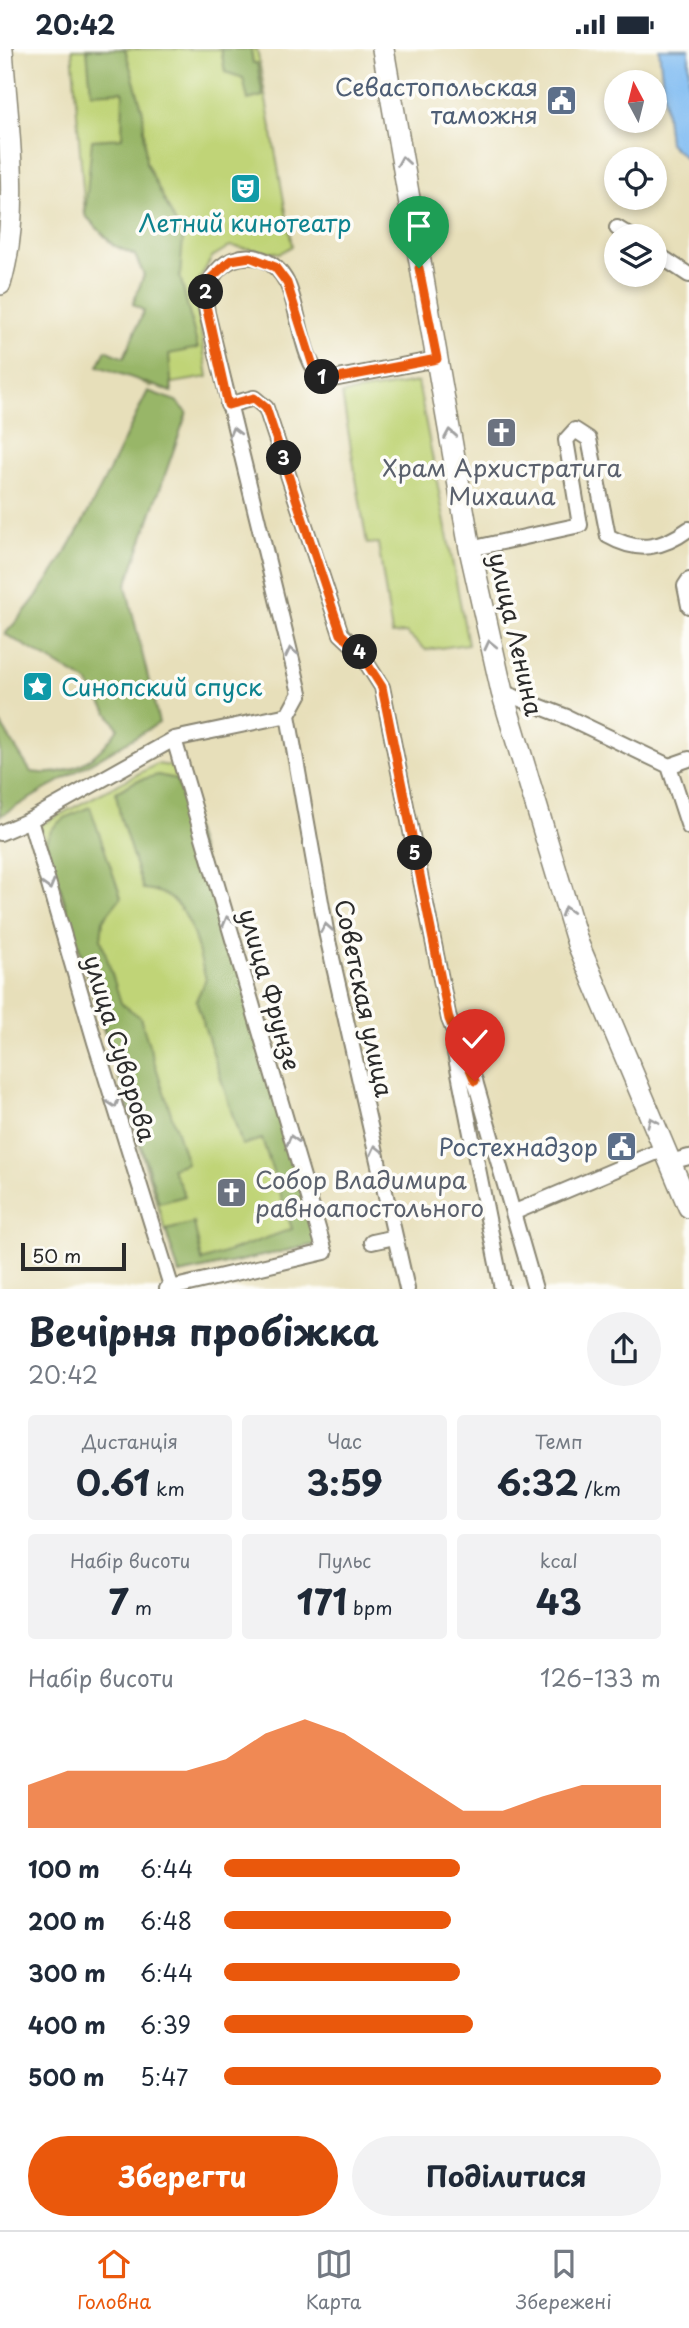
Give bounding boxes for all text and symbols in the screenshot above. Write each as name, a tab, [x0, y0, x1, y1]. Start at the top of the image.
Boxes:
text: 20:42	[35, 5, 115, 44]
place label: Севастопольская таможня	[335, 68, 538, 132]
north arrow	[604, 70, 667, 133]
map controls	[604, 70, 667, 287]
public building icon: Севастопольская таможня	[544, 83, 578, 117]
button: locate	[604, 147, 667, 210]
one-way arrow	[396, 155, 411, 167]
theatre icon: Летний кинотеатр	[228, 171, 262, 205]
pin	[389, 196, 449, 268]
place label: Летний кинотеатр	[139, 204, 351, 240]
icon: arrive	[400, 207, 438, 245]
button: layers	[604, 224, 667, 287]
pin: 2	[188, 275, 224, 309]
text: 2	[199, 277, 212, 305]
pin: 1	[304, 359, 340, 395]
text: 1	[317, 362, 326, 390]
church icon: Храм Архистратига Михаила	[485, 416, 519, 450]
one-way arrow	[228, 426, 243, 438]
one-way arrow	[443, 428, 458, 440]
pin: 3	[266, 441, 302, 475]
text: 3	[277, 443, 290, 471]
place label: Храм Архистратига Михаила	[382, 449, 622, 513]
street label: улица Ленина	[481, 549, 553, 719]
pin: 4	[342, 635, 378, 669]
text: 4	[353, 637, 366, 665]
one-way arrow	[484, 639, 498, 651]
one-way arrow	[285, 646, 299, 658]
place label: Синопский спуск	[61, 668, 263, 704]
place icon: Синопский спуск	[21, 669, 55, 703]
pin: 5	[398, 835, 432, 871]
text: 5	[408, 838, 421, 866]
one-way arrow	[40, 879, 55, 891]
street label: Советская улица	[326, 896, 404, 1100]
street label: улица Фрунзе	[231, 904, 311, 1074]
one-way arrow	[560, 905, 575, 917]
one-way arrow	[221, 916, 236, 928]
one-way arrow	[319, 922, 334, 934]
street label: улица Суворова	[75, 950, 167, 1146]
pin	[445, 1009, 505, 1081]
icon: check	[456, 1020, 494, 1058]
one-way arrow	[106, 1097, 120, 1109]
one-way arrow	[646, 1116, 660, 1129]
place label: Ростехнадзор	[439, 1128, 598, 1164]
public building icon: Ростехнадзор	[604, 1129, 638, 1163]
one-way arrow	[285, 1134, 300, 1146]
one-way arrow	[369, 1144, 384, 1156]
place label: Собор Владимира равноапостольного	[255, 1161, 484, 1225]
church icon: Собор Владимира равноапостольного	[215, 1176, 249, 1210]
scale bar	[21, 1239, 126, 1271]
text: 50 m	[32, 1241, 81, 1269]
text: Вечірня пробіжка	[28, 1302, 379, 1359]
button: share	[587, 1312, 661, 1386]
text: 20:42	[28, 1357, 98, 1392]
text: Дистанція	[82, 1427, 178, 1455]
text: Час	[327, 1427, 362, 1455]
text: Темп	[535, 1427, 583, 1455]
text: 0.61	[76, 1455, 150, 1508]
text: 3:59	[306, 1455, 383, 1508]
text: 6:32	[497, 1455, 578, 1508]
text: km	[150, 1474, 185, 1502]
text: /km	[578, 1474, 621, 1502]
text: Набір висоти	[70, 1546, 190, 1574]
text: Пульс	[318, 1546, 371, 1574]
text: kcal	[540, 1546, 578, 1574]
text: 7	[108, 1574, 128, 1627]
text: 171	[296, 1574, 347, 1627]
text: 43	[536, 1574, 582, 1627]
text: m	[128, 1593, 152, 1621]
text: bpm	[347, 1593, 393, 1621]
text: Набір висоти	[28, 1660, 174, 1695]
text: 126–133 m	[540, 1660, 661, 1695]
text: 100 m	[28, 1851, 100, 1886]
text: 6:44	[140, 1851, 193, 1886]
text: 200 m	[28, 1903, 105, 1938]
text: 6:48	[140, 1903, 192, 1938]
text: 300 m	[28, 1955, 106, 1990]
text: 6:44	[140, 1955, 193, 1990]
text: 400 m	[28, 2007, 106, 2042]
text: 6:39	[140, 2007, 191, 2042]
text: 500 m	[28, 2059, 105, 2094]
text: 5:47	[140, 2059, 188, 2094]
button: Зберегти	[28, 2136, 338, 2216]
button: Поділитися	[352, 2136, 661, 2216]
tab: Головна	[77, 2245, 151, 2315]
tab: Карта	[306, 2245, 362, 2315]
tab: Збережені	[516, 2245, 612, 2315]

